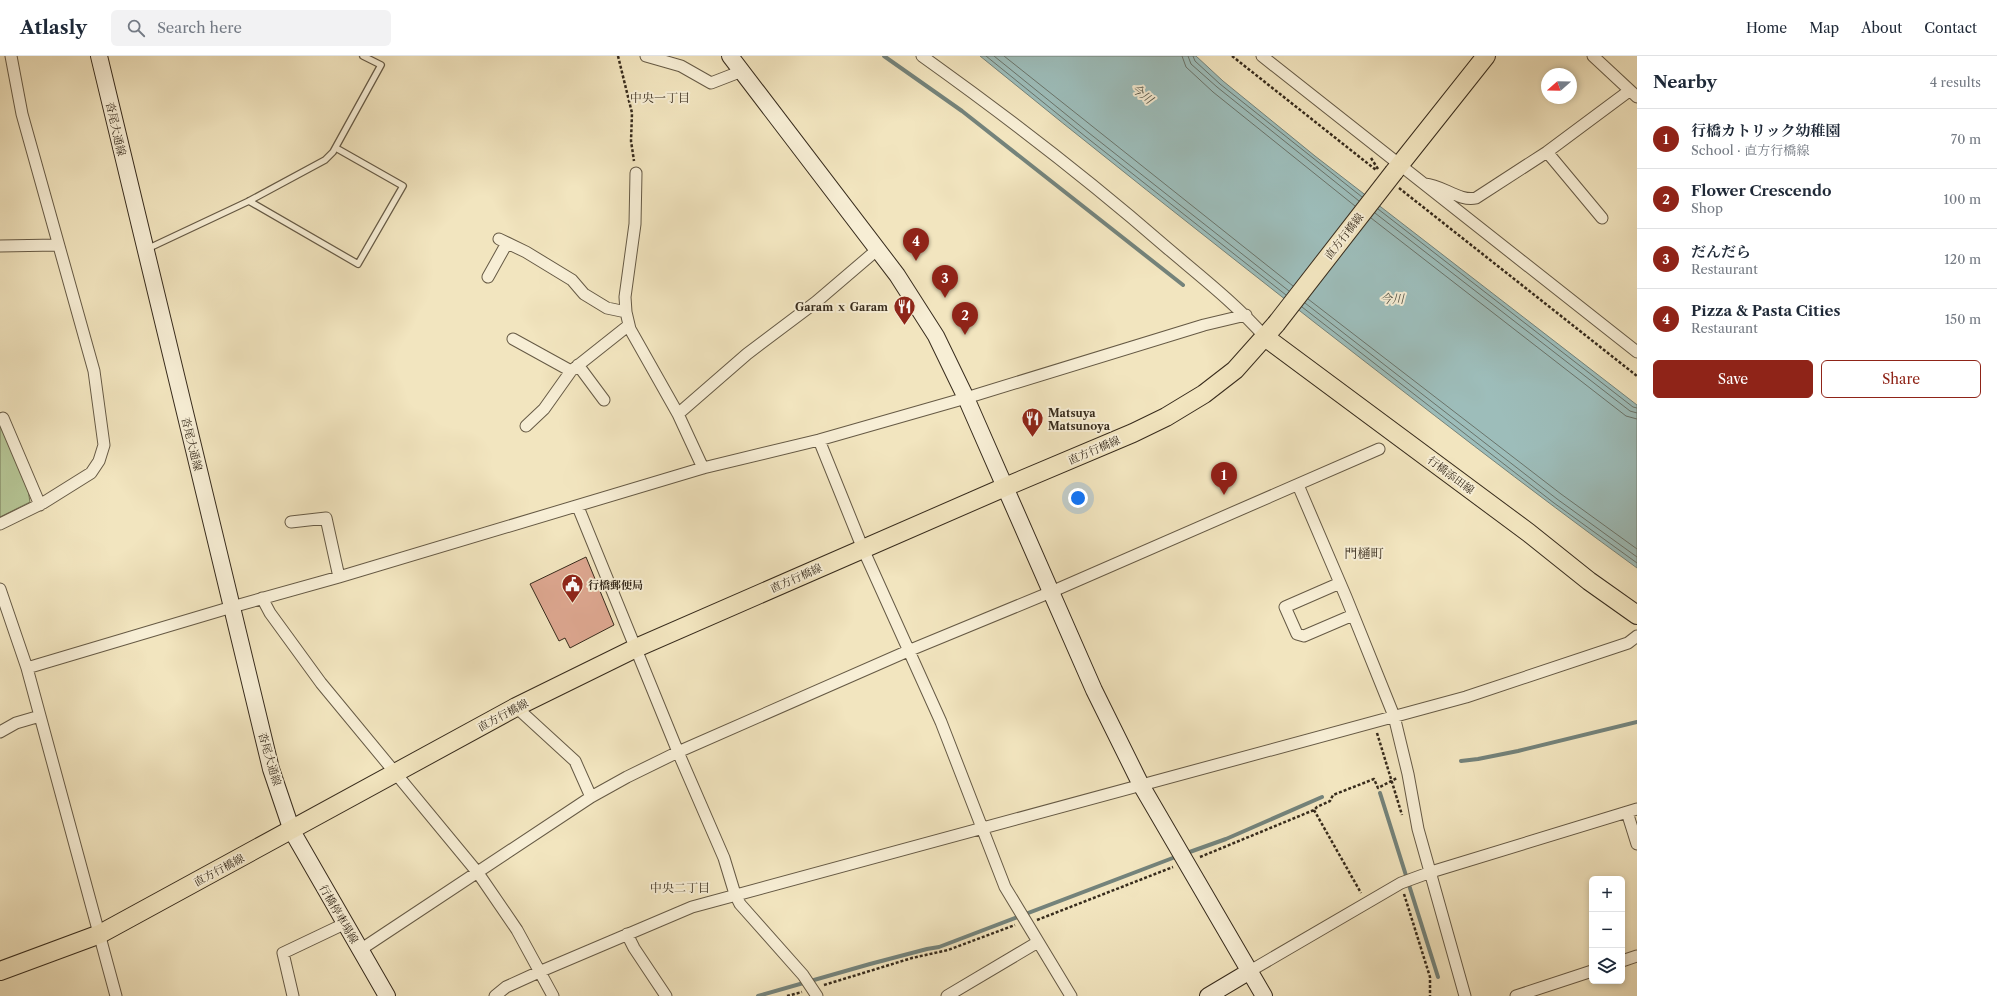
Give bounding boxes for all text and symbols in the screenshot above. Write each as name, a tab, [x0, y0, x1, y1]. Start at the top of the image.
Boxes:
search box	[111, 10, 391, 46]
text: Atlasly	[20, 16, 87, 39]
icon: search	[125, 17, 147, 39]
text: Search here	[157, 18, 242, 37]
text: Home	[1746, 19, 1787, 37]
text: Map	[1809, 19, 1839, 37]
text: About	[1861, 19, 1902, 37]
text: Contact	[1924, 19, 1977, 37]
north arrow	[1541, 68, 1577, 104]
text: Nearby	[1653, 72, 1717, 92]
text: 4 results	[1930, 74, 1981, 90]
water label: 今川	[1128, 80, 1158, 108]
district label: 中央一丁目	[630, 90, 690, 105]
street label: 沓尾大通線	[103, 101, 129, 157]
text: 行橋カトリック幼稚園	[1691, 121, 1840, 140]
text: 1	[1663, 131, 1669, 147]
text: 70 m	[1951, 131, 1981, 147]
text: School · 直方行橋線	[1691, 142, 1809, 158]
text: Flower Crescendo	[1691, 181, 1832, 200]
text: 2	[1662, 191, 1670, 207]
text: 100 m	[1943, 191, 1981, 207]
text: Shop	[1691, 200, 1723, 216]
street label: 直方行橋線	[1322, 210, 1366, 262]
pin: 4	[903, 228, 929, 261]
text: だんだら	[1691, 242, 1751, 261]
text: 3	[1662, 251, 1670, 267]
text: 120 m	[1944, 251, 1981, 267]
text: Restaurant	[1691, 261, 1758, 277]
pin: 3	[932, 265, 958, 298]
water label: 今川	[1380, 291, 1406, 306]
restaurant icon: Garam ｘ Garam	[891, 294, 917, 327]
place label: Garam ｘ Garam	[795, 300, 888, 314]
text: Pizza & Pasta Cities	[1691, 301, 1840, 320]
pin: 2	[952, 302, 978, 335]
text: 4	[1662, 311, 1670, 327]
text: 150 m	[1945, 311, 1981, 327]
text: Restaurant	[1691, 320, 1758, 336]
button: Save	[1653, 360, 1813, 398]
button: Share	[1821, 360, 1981, 398]
restaurant icon: Matsuya Matsunoya	[1020, 406, 1046, 439]
place label: Matsuya Matsunoya	[1048, 406, 1111, 433]
street label: 沓尾大通線	[179, 416, 205, 472]
street label: 直方行橋線	[1066, 433, 1122, 467]
street label: 行橋添田線	[1425, 453, 1477, 497]
pin: 1	[1211, 462, 1237, 495]
your location	[1068, 488, 1088, 508]
district label: 門樋町	[1344, 545, 1384, 561]
street label: 直方行橋線	[768, 560, 824, 596]
public building icon: 行橋郵便局	[560, 572, 586, 605]
place label: 行橋郵便局	[588, 578, 643, 592]
street label: 直方行橋線	[475, 696, 531, 734]
street label: 沓尾大通線	[256, 731, 284, 787]
street label: 直方行橋線	[191, 851, 247, 889]
map controls	[1589, 876, 1625, 984]
button: +	[1589, 876, 1625, 912]
district label: 中央二丁目	[650, 880, 710, 895]
street label: 行橋停車場線	[316, 882, 362, 946]
button: −	[1589, 912, 1625, 948]
button: layers	[1589, 948, 1625, 984]

